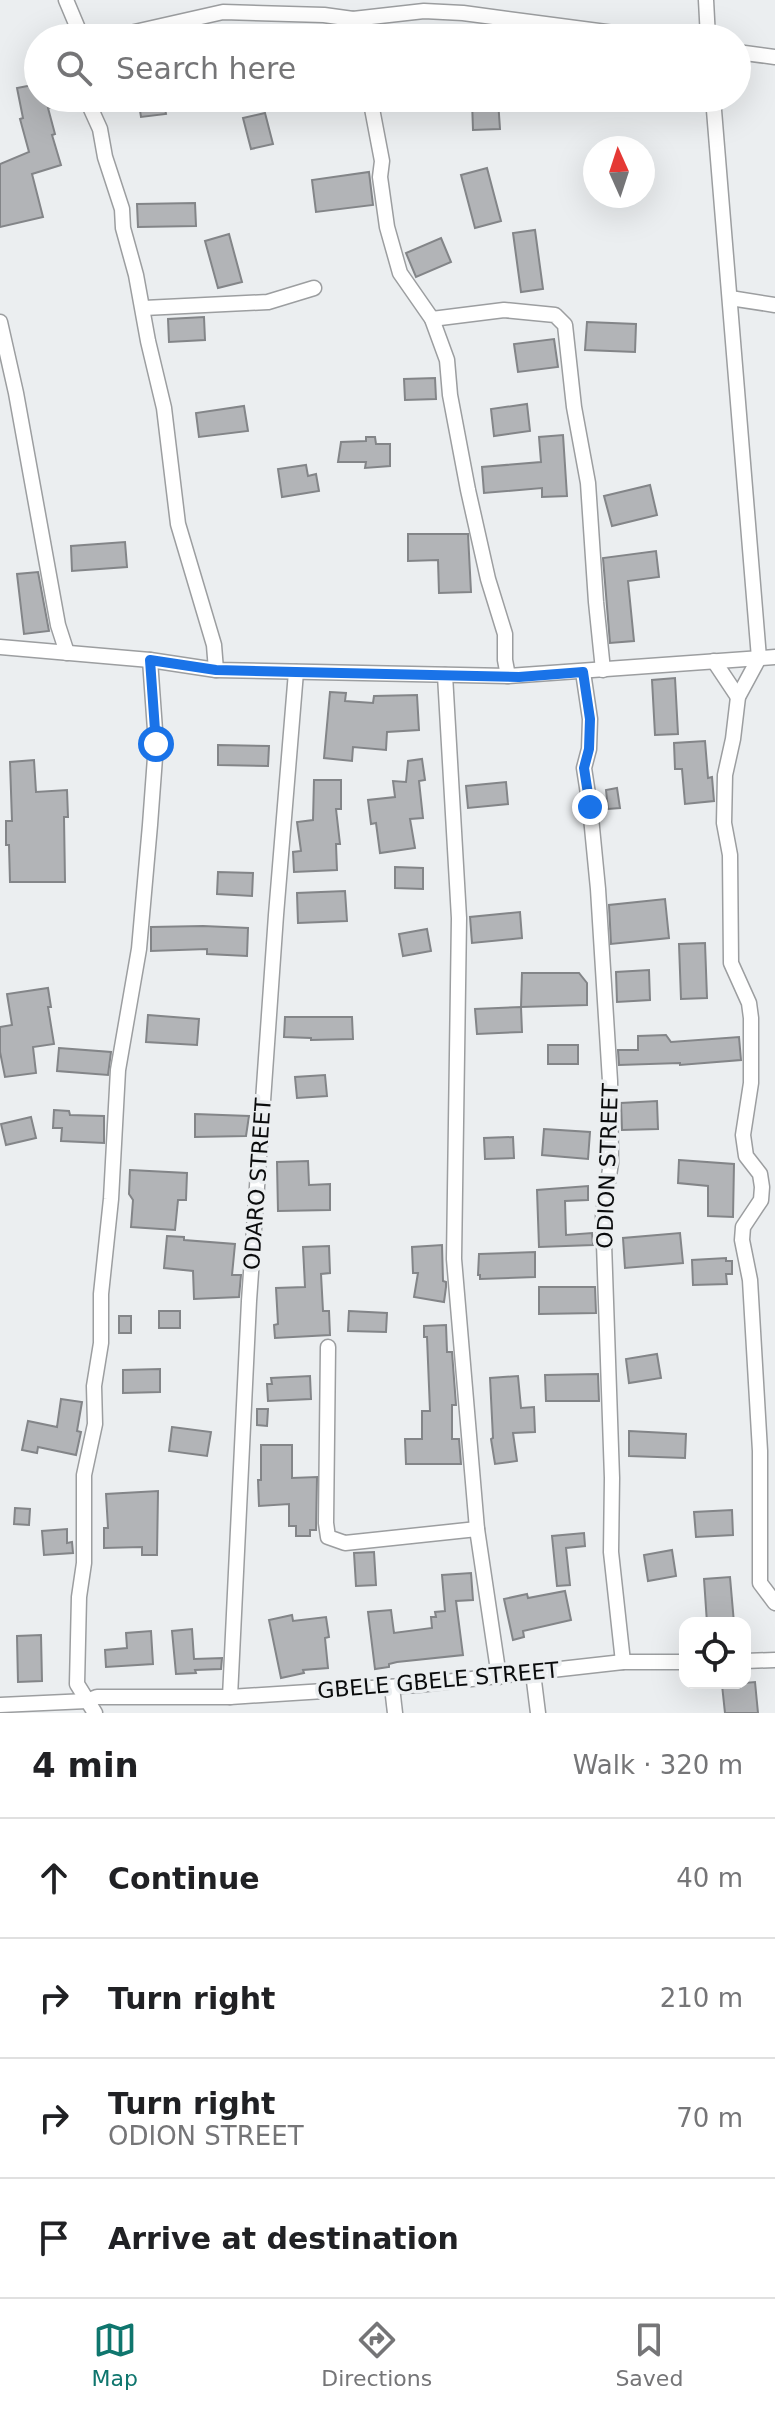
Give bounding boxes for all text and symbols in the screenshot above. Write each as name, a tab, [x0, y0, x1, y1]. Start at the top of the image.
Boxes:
search box	[24, 24, 751, 112]
icon: search	[52, 46, 96, 90]
text: Search here	[116, 51, 296, 86]
north arrow	[583, 136, 655, 208]
route start	[138, 726, 174, 762]
route end	[572, 789, 608, 825]
street label: ODION STREET	[592, 1082, 623, 1249]
street label: ODARO STREET	[239, 1097, 276, 1271]
map controls	[679, 1617, 751, 1689]
button: locate	[679, 1617, 751, 1689]
street label: GBELE GBELE STREET	[316, 1657, 560, 1704]
text: 4 min	[32, 1745, 139, 1785]
text: Walk · 320 m	[573, 1750, 743, 1780]
icon: ahead	[32, 1856, 76, 1900]
text: Continue	[108, 1861, 260, 1896]
text: 40 m	[676, 1863, 743, 1893]
icon: right	[32, 1976, 76, 2020]
text: Turn right	[108, 1981, 275, 2016]
text: 210 m	[660, 1983, 743, 2013]
text: Turn right	[108, 2086, 275, 2121]
icon: right	[32, 2096, 76, 2140]
text: 70 m	[676, 2103, 743, 2133]
text: ODION STREET	[108, 2121, 304, 2151]
icon: arrive	[32, 2216, 76, 2260]
text: Arrive at destination	[108, 2221, 459, 2256]
tab: Map	[92, 2318, 138, 2391]
tab: Directions	[321, 2318, 432, 2391]
tab: Saved	[615, 2318, 683, 2391]

